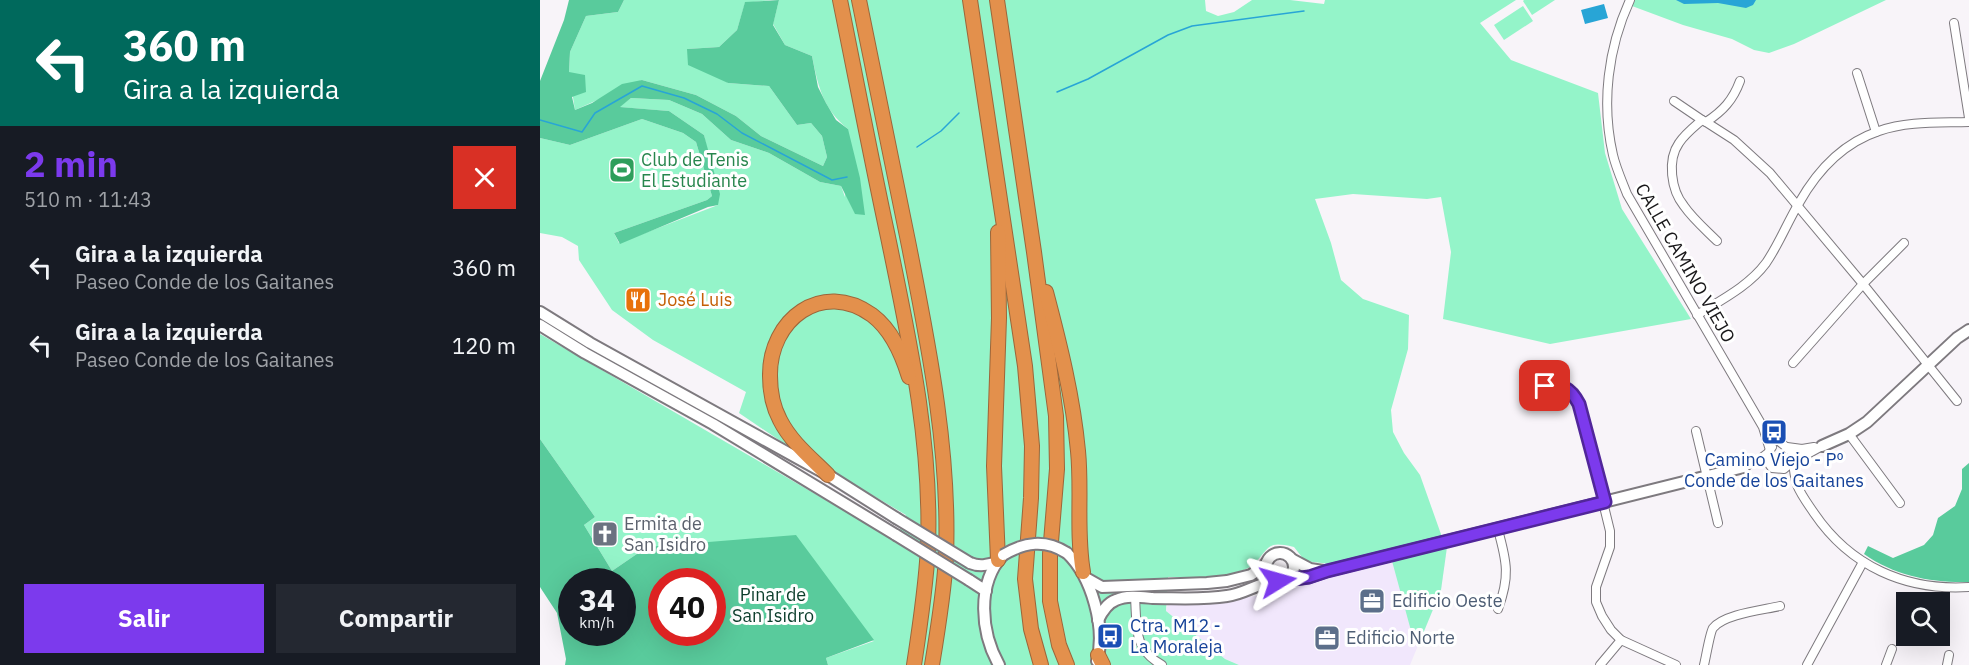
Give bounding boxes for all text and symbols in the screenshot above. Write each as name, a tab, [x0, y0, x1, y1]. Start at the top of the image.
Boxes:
text: 360 m	[123, 18, 246, 73]
icon: left	[24, 24, 102, 102]
text: Gira a la izquierda	[123, 71, 339, 106]
text: 2 min	[24, 140, 118, 187]
button: close	[453, 146, 516, 209]
place label: Club de Tenis El Estudiante	[641, 148, 749, 192]
sports icon: Club de Tenis El Estudiante	[607, 155, 637, 185]
street label: CALLE CAMINO VIEJO	[1630, 179, 1740, 346]
text: 510 m · 11:43	[24, 186, 152, 213]
text: Gira a la izquierda	[75, 239, 263, 268]
icon: left	[24, 251, 57, 284]
text: 360 m	[452, 253, 516, 282]
text: Paseo Conde de los Gaitanes	[75, 268, 334, 295]
restaurant icon: José Luis	[623, 285, 653, 315]
place label: José Luis	[658, 288, 732, 311]
text: Gira a la izquierda	[75, 317, 263, 346]
icon: left	[24, 329, 57, 362]
text: 120 m	[452, 331, 516, 360]
text: Paseo Conde de los Gaitanes	[75, 346, 334, 373]
pin	[1519, 360, 1570, 411]
icon: arrive	[1528, 369, 1561, 402]
bus stop icon: Camino Viejo - Pº Conde de los Gaitanes	[1759, 417, 1789, 447]
place label: Camino Viejo - Pº Conde de los Gaitanes	[1684, 448, 1864, 492]
place label: Ermita de San Isidro	[624, 512, 706, 556]
church icon: Ermita de San Isidro	[590, 519, 620, 549]
position arrow	[1246, 549, 1310, 613]
speed limit sign: 40	[648, 568, 726, 646]
text: 34	[579, 580, 615, 619]
park label: Pinar de San Isidro	[732, 583, 814, 627]
button: Salir	[24, 584, 264, 653]
button: Compartir	[276, 584, 516, 653]
office icon: Edificio Oeste	[1357, 586, 1387, 616]
place label: Edificio Oeste	[1392, 589, 1503, 612]
map controls	[1896, 592, 1950, 646]
button: search	[1896, 592, 1950, 646]
text: km/h	[579, 613, 615, 632]
place label: Ctra. M12 - La Moraleja	[1130, 614, 1223, 658]
bus stop icon: Ctra. M12 - La Moraleja	[1095, 621, 1125, 651]
office icon: Edificio Norte	[1312, 623, 1342, 653]
place label: Edificio Norte	[1346, 626, 1455, 649]

